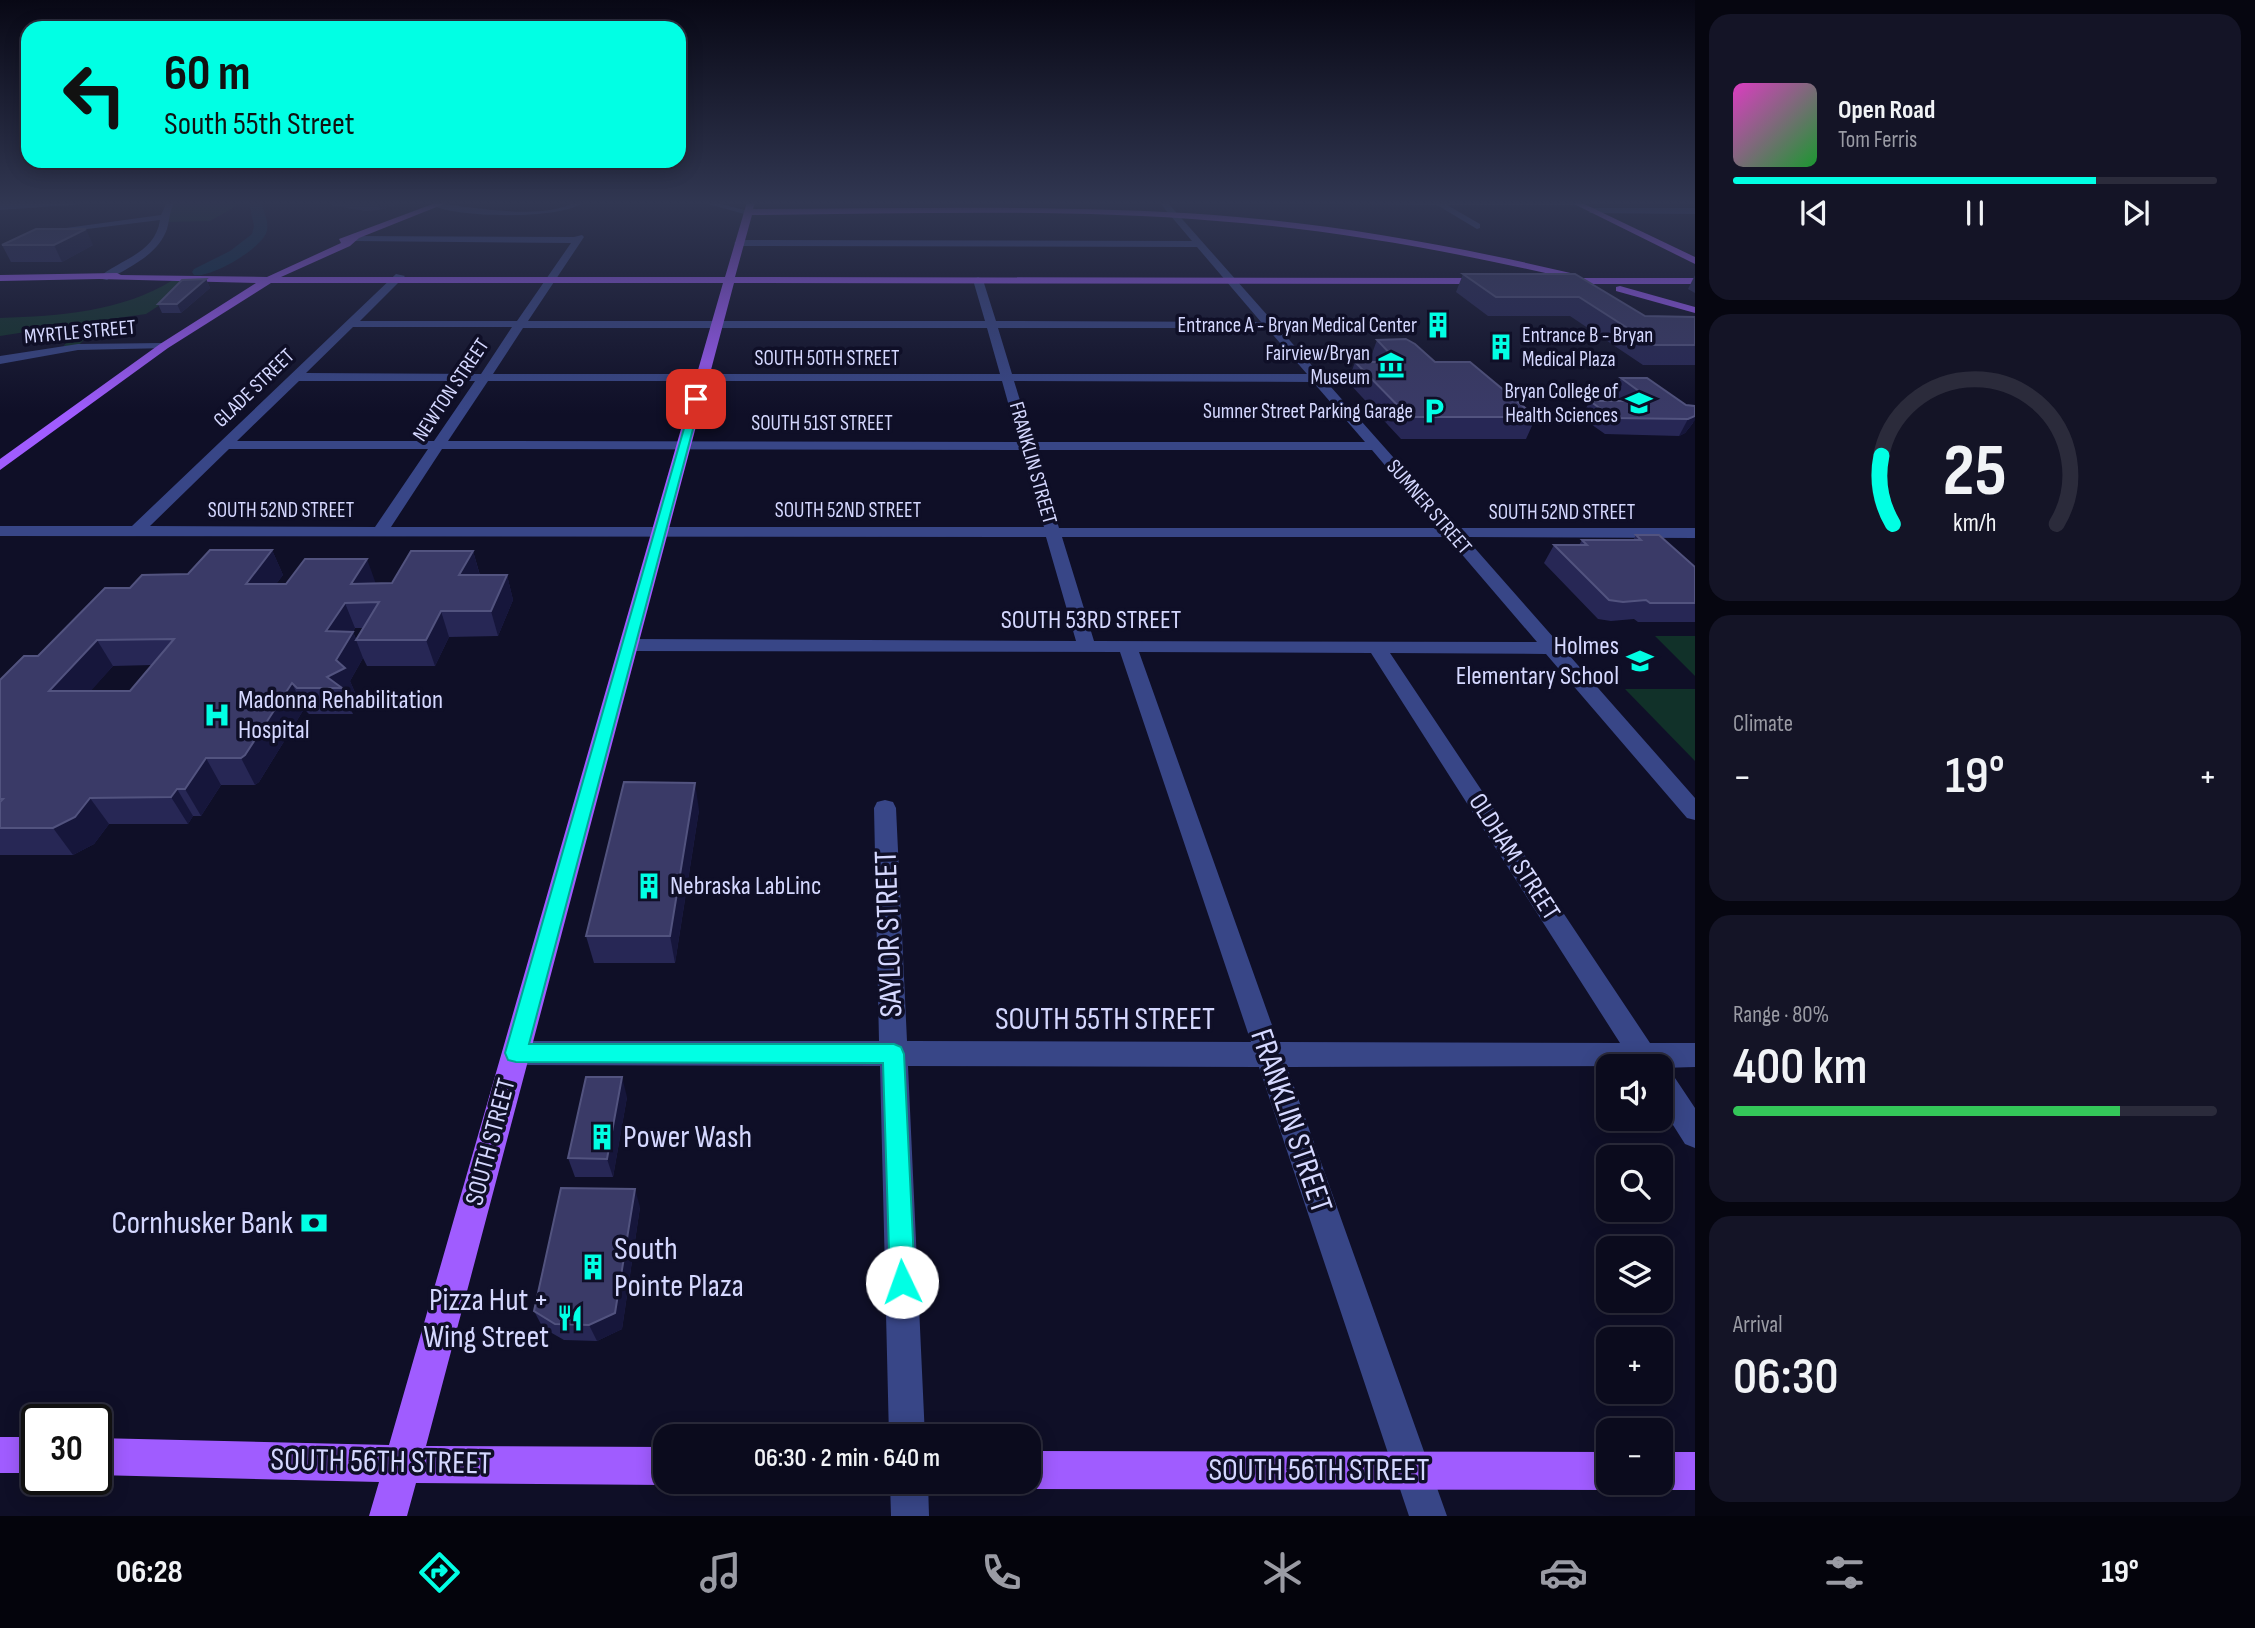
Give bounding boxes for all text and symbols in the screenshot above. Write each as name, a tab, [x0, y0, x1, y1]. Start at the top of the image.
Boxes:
text: 60 m	[164, 45, 251, 104]
icon: left	[49, 49, 140, 140]
text: Open Road	[1838, 95, 1935, 126]
text: South 55th Street	[164, 105, 355, 144]
text: Tom Ferris	[1838, 126, 1917, 154]
icon: previous	[1795, 194, 1833, 232]
icon: pause	[1956, 194, 1994, 232]
icon: next	[2117, 194, 2155, 232]
building icon: Entrance A - Bryan Medical Center	[1423, 310, 1453, 340]
place label: Entrance A - Bryan Medical Center	[1177, 313, 1417, 338]
street label: MYRTLE STREET	[23, 315, 137, 349]
place label: Entrance B - Bryan Medical Plaza	[1522, 323, 1653, 372]
building icon: Entrance B - Bryan Medical Plaza	[1486, 332, 1516, 362]
street label: NEWTON STREET	[407, 333, 495, 446]
place label: Fairview/Bryan Museum	[1266, 341, 1370, 390]
street label: GLADE STREET	[208, 343, 300, 433]
street label: SOUTH 50TH STREET	[755, 346, 900, 371]
museum icon: Fairview/Bryan Museum	[1376, 350, 1406, 380]
pin	[666, 369, 726, 429]
place label: Bryan College of Health Sciences	[1504, 379, 1619, 428]
icon: arrive	[677, 380, 715, 418]
school or university icon: Bryan College of Health Sciences	[1624, 388, 1654, 418]
parking icon: Sumner Street Parking Garage	[1419, 396, 1449, 426]
street label: FRANKLIN STREET	[1004, 399, 1062, 527]
place label: Sumner Street Parking Garage	[1203, 399, 1413, 424]
street label: SOUTH 51ST STREET	[751, 411, 893, 436]
text: 25	[1943, 428, 2007, 516]
street label: SUMNER STREET	[1381, 455, 1477, 560]
street label: SOUTH 52ND STREET	[208, 498, 355, 523]
street label: SOUTH 52ND STREET	[775, 498, 922, 523]
street label: SOUTH 52ND STREET	[1489, 500, 1636, 525]
text: km/h	[1953, 507, 1997, 538]
street label: SOUTH 53RD STREET	[1001, 605, 1181, 636]
place label: Holmes Elementary School	[1456, 631, 1619, 692]
school or university icon: Holmes Elementary School	[1625, 646, 1655, 676]
place label: Madonna Rehabilitation Hospital	[238, 685, 443, 746]
hospital icon: Madonna Rehabilitation Hospital	[202, 700, 232, 730]
text: Climate	[1733, 710, 1793, 738]
text: 19°	[1945, 745, 2005, 808]
text: −	[1733, 755, 1752, 800]
text: +	[2198, 755, 2217, 800]
street label: OLDHAM STREET	[1462, 788, 1566, 926]
street label: SAYLOR STREET	[867, 850, 911, 1018]
building icon: Nebraska LabLinc	[634, 871, 664, 901]
place label: Nebraska LabLinc	[670, 871, 821, 902]
street label: SOUTH 55TH STREET	[995, 1000, 1215, 1039]
text: Range · 80%	[1733, 1001, 1829, 1029]
street label: FRANKLIN STREET	[1241, 1024, 1341, 1218]
text: 400 km	[1733, 1036, 1868, 1099]
map controls	[1596, 1054, 1673, 1495]
button: sound	[1596, 1054, 1673, 1131]
street label: SOUTH STREET	[459, 1075, 523, 1209]
place label: Power Wash	[623, 1118, 752, 1157]
building icon: Power Wash	[587, 1122, 617, 1152]
button: search	[1596, 1145, 1673, 1222]
place label: Cornhusker Bank	[112, 1204, 293, 1243]
bank icon: Cornhusker Bank	[299, 1208, 329, 1238]
place label: South Pointe Plaza	[614, 1230, 744, 1306]
button: layers	[1596, 1236, 1673, 1313]
position arrow	[865, 1245, 939, 1319]
building icon: South Pointe Plaza	[578, 1252, 608, 1282]
place label: Pizza Hut + Wing Street	[423, 1281, 549, 1357]
restaurant icon: Pizza Hut + Wing Street	[555, 1303, 585, 1333]
text: Arrival	[1733, 1311, 1782, 1339]
button: +	[1596, 1327, 1673, 1404]
text: 06:30	[1733, 1346, 1838, 1409]
speed limit sign: 30	[21, 1404, 112, 1495]
button: −	[1596, 1418, 1673, 1495]
street label: SOUTH 56TH STREET	[270, 1441, 492, 1483]
text: 06:30 · 2 min · 640 m	[754, 1443, 940, 1474]
street label: SOUTH 56TH STREET	[1208, 1451, 1430, 1490]
icon: directions	[415, 1548, 464, 1597]
icon: music	[696, 1548, 745, 1597]
icon: phone	[977, 1548, 1026, 1597]
icon: climate	[1258, 1548, 1307, 1597]
icon: car	[1539, 1548, 1588, 1597]
icon: filters	[1820, 1548, 1869, 1597]
text: 06:28	[116, 1553, 183, 1592]
text: 19°	[2101, 1553, 2139, 1592]

